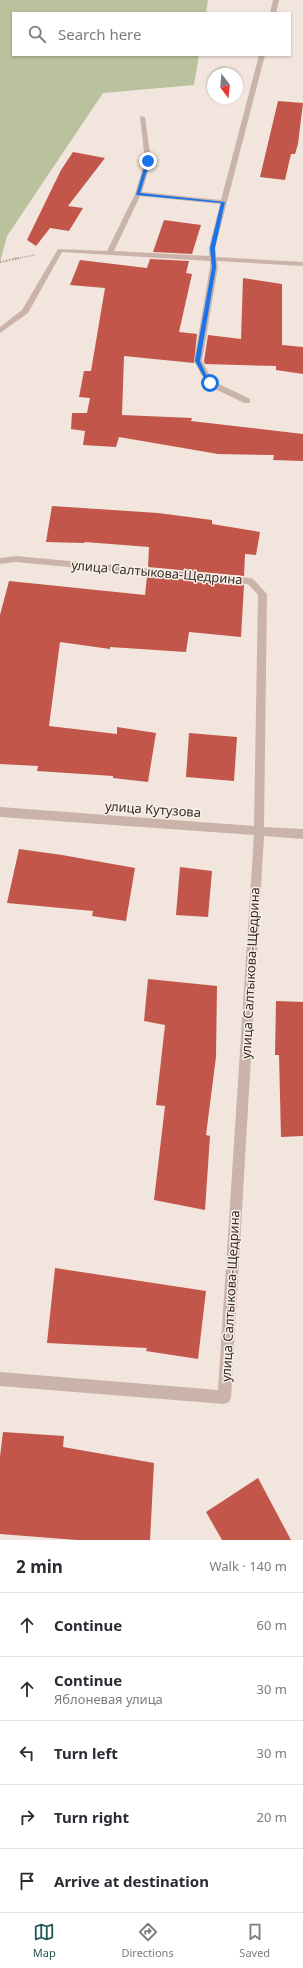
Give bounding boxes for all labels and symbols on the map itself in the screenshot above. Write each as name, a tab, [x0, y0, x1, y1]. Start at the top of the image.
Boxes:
north arrow	[207, 68, 243, 104]
route end	[139, 152, 157, 170]
route start	[201, 374, 219, 392]
street label: улица Салтыкова-Щедрина	[71, 556, 243, 588]
street label: улица Кутузова	[104, 797, 202, 821]
street label: улица Салтыкова-Щедрина	[237, 887, 263, 1059]
street label: улица Салтыкова-Щедрина	[217, 1210, 243, 1382]

